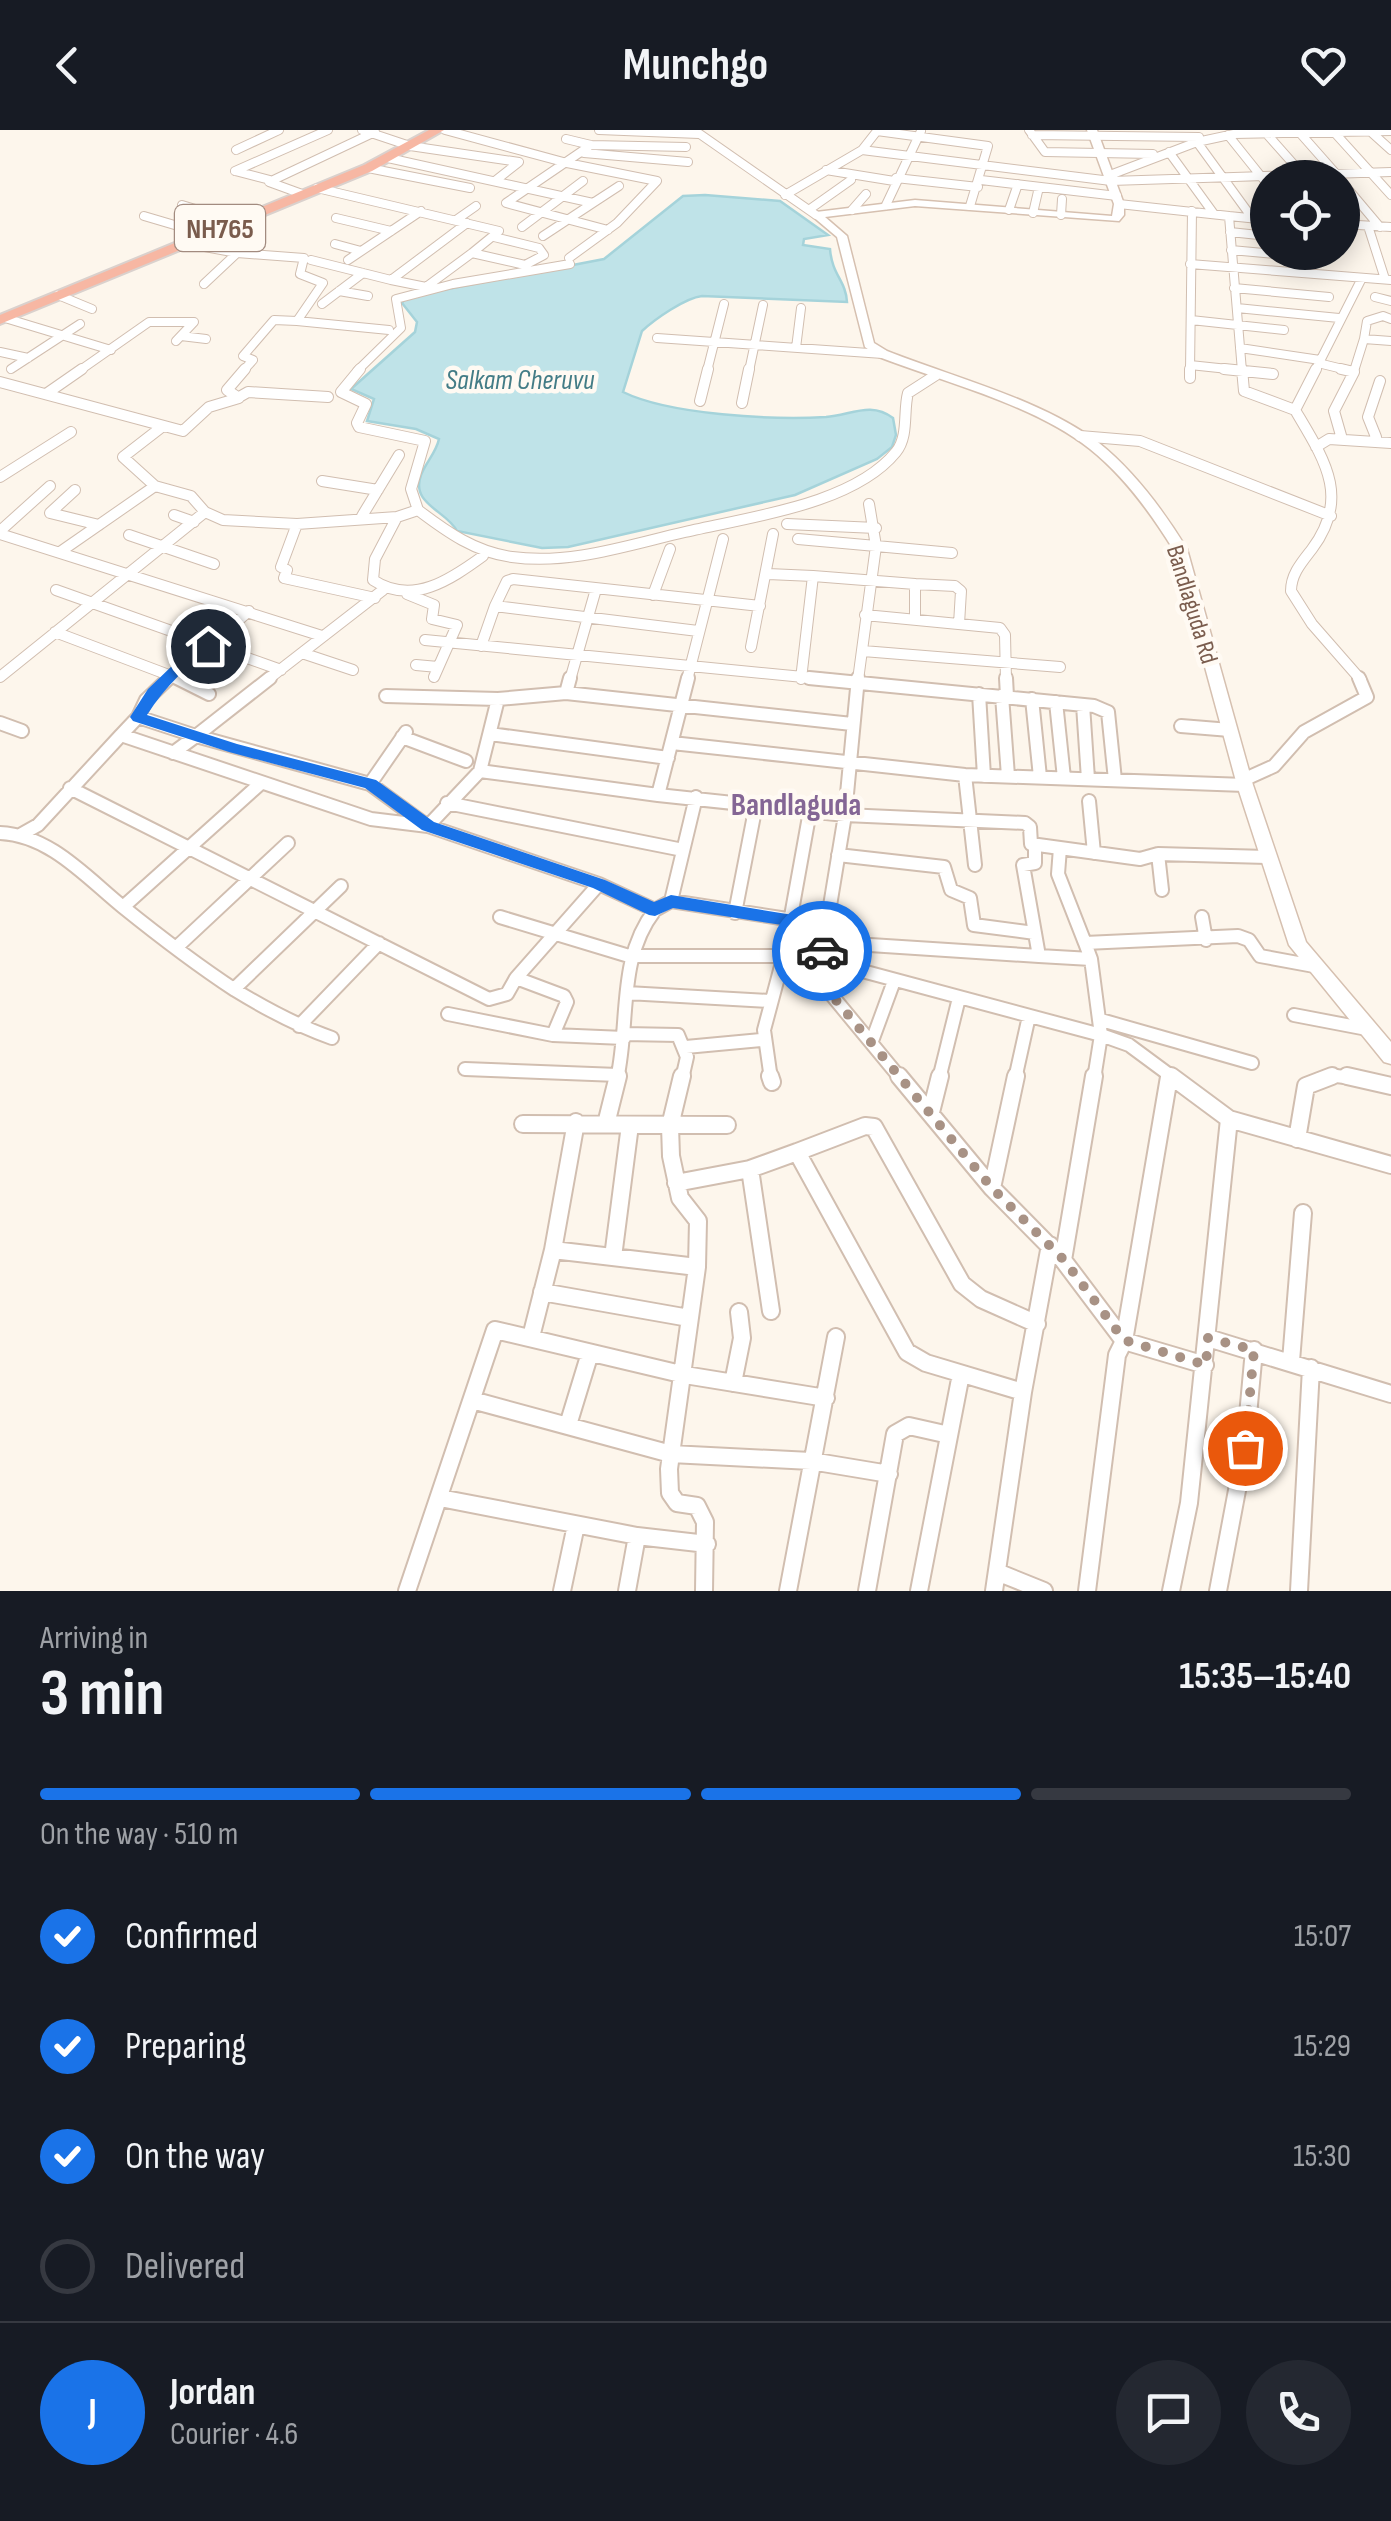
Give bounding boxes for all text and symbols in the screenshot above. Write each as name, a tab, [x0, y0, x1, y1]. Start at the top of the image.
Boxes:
icon: back	[40, 38, 95, 93]
text: Munchgo	[623, 38, 768, 93]
icon: heart	[1296, 38, 1351, 93]
map controls	[1250, 160, 1360, 270]
button: locate	[1250, 160, 1360, 270]
road number: NH765	[175, 205, 265, 251]
water label: Salkam Cheruvu	[446, 364, 595, 397]
street label: Bandlaguda Rd	[1159, 541, 1224, 667]
pin	[166, 604, 251, 689]
icon: home	[181, 619, 236, 674]
district label: Bandlaguda	[731, 786, 861, 825]
courier	[772, 901, 872, 1001]
icon: car	[795, 924, 850, 979]
pin	[1203, 1406, 1288, 1491]
icon: bag	[1218, 1421, 1273, 1476]
text: Arriving in	[40, 1619, 148, 1658]
text: 15:35–15:40	[1179, 1654, 1351, 1699]
text: 3 min	[40, 1656, 164, 1734]
text: On the way · 510 m	[40, 1815, 238, 1854]
icon: check	[40, 1909, 95, 1964]
text: Confirmed	[125, 1914, 258, 1959]
text: 15:07	[1294, 1917, 1351, 1956]
icon: check	[40, 2019, 95, 2074]
text: Preparing	[125, 2024, 246, 2069]
text: 15:29	[1294, 2027, 1351, 2066]
icon: check	[40, 2129, 95, 2184]
text: On the way	[125, 2134, 265, 2179]
text: 15:30	[1293, 2137, 1351, 2176]
text: Delivered	[125, 2244, 245, 2289]
button: chat	[1116, 2360, 1221, 2465]
button: phone	[1246, 2360, 1351, 2465]
text: Jordan	[170, 2370, 255, 2415]
text: J	[88, 2390, 97, 2435]
text: Courier · 4.6	[170, 2415, 298, 2454]

